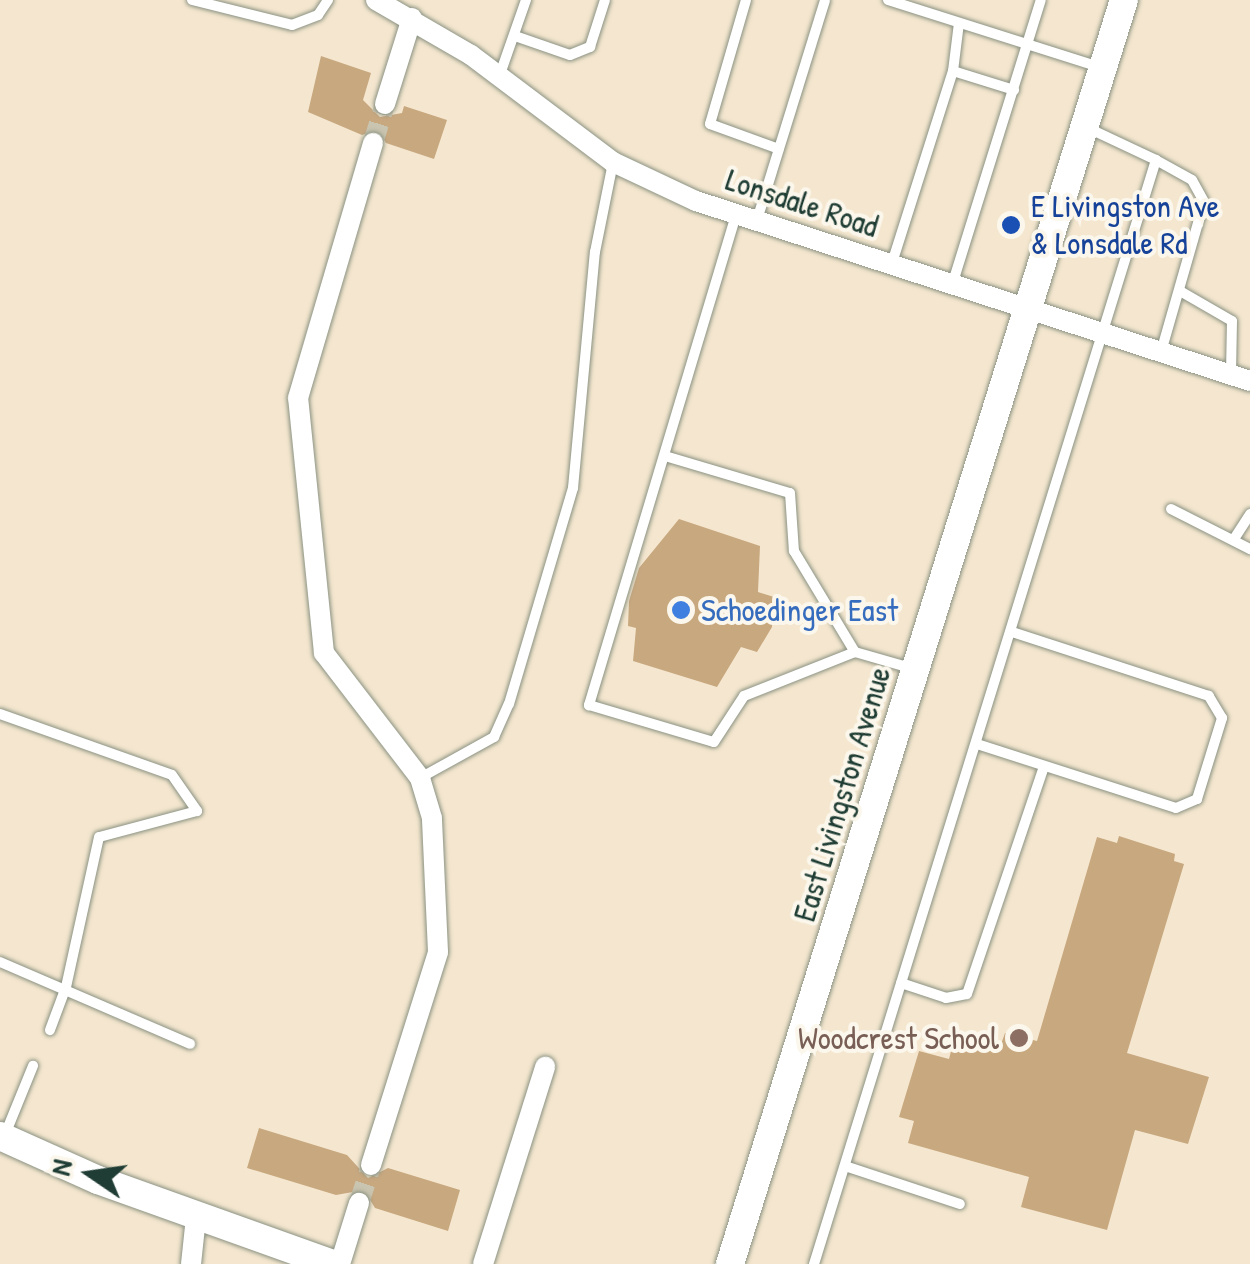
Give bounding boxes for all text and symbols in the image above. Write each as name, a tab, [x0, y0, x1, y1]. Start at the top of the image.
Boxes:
street label: Lonsdale Road	[721, 160, 883, 246]
place label: E Livingston Ave & Lonsdale Rd	[1031, 188, 1219, 263]
marker: E Livingston Ave & Lonsdale Rd	[1000, 214, 1022, 236]
place label: Schoedinger East	[701, 591, 898, 629]
marker: Schoedinger East	[670, 599, 692, 621]
street label: East Livingston Avenue	[785, 662, 899, 926]
place label: Woodcrest School	[798, 1019, 999, 1057]
marker: Woodcrest School	[1008, 1027, 1030, 1049]
north arrow	[40, 1124, 140, 1224]
text: N	[41, 1156, 81, 1179]

